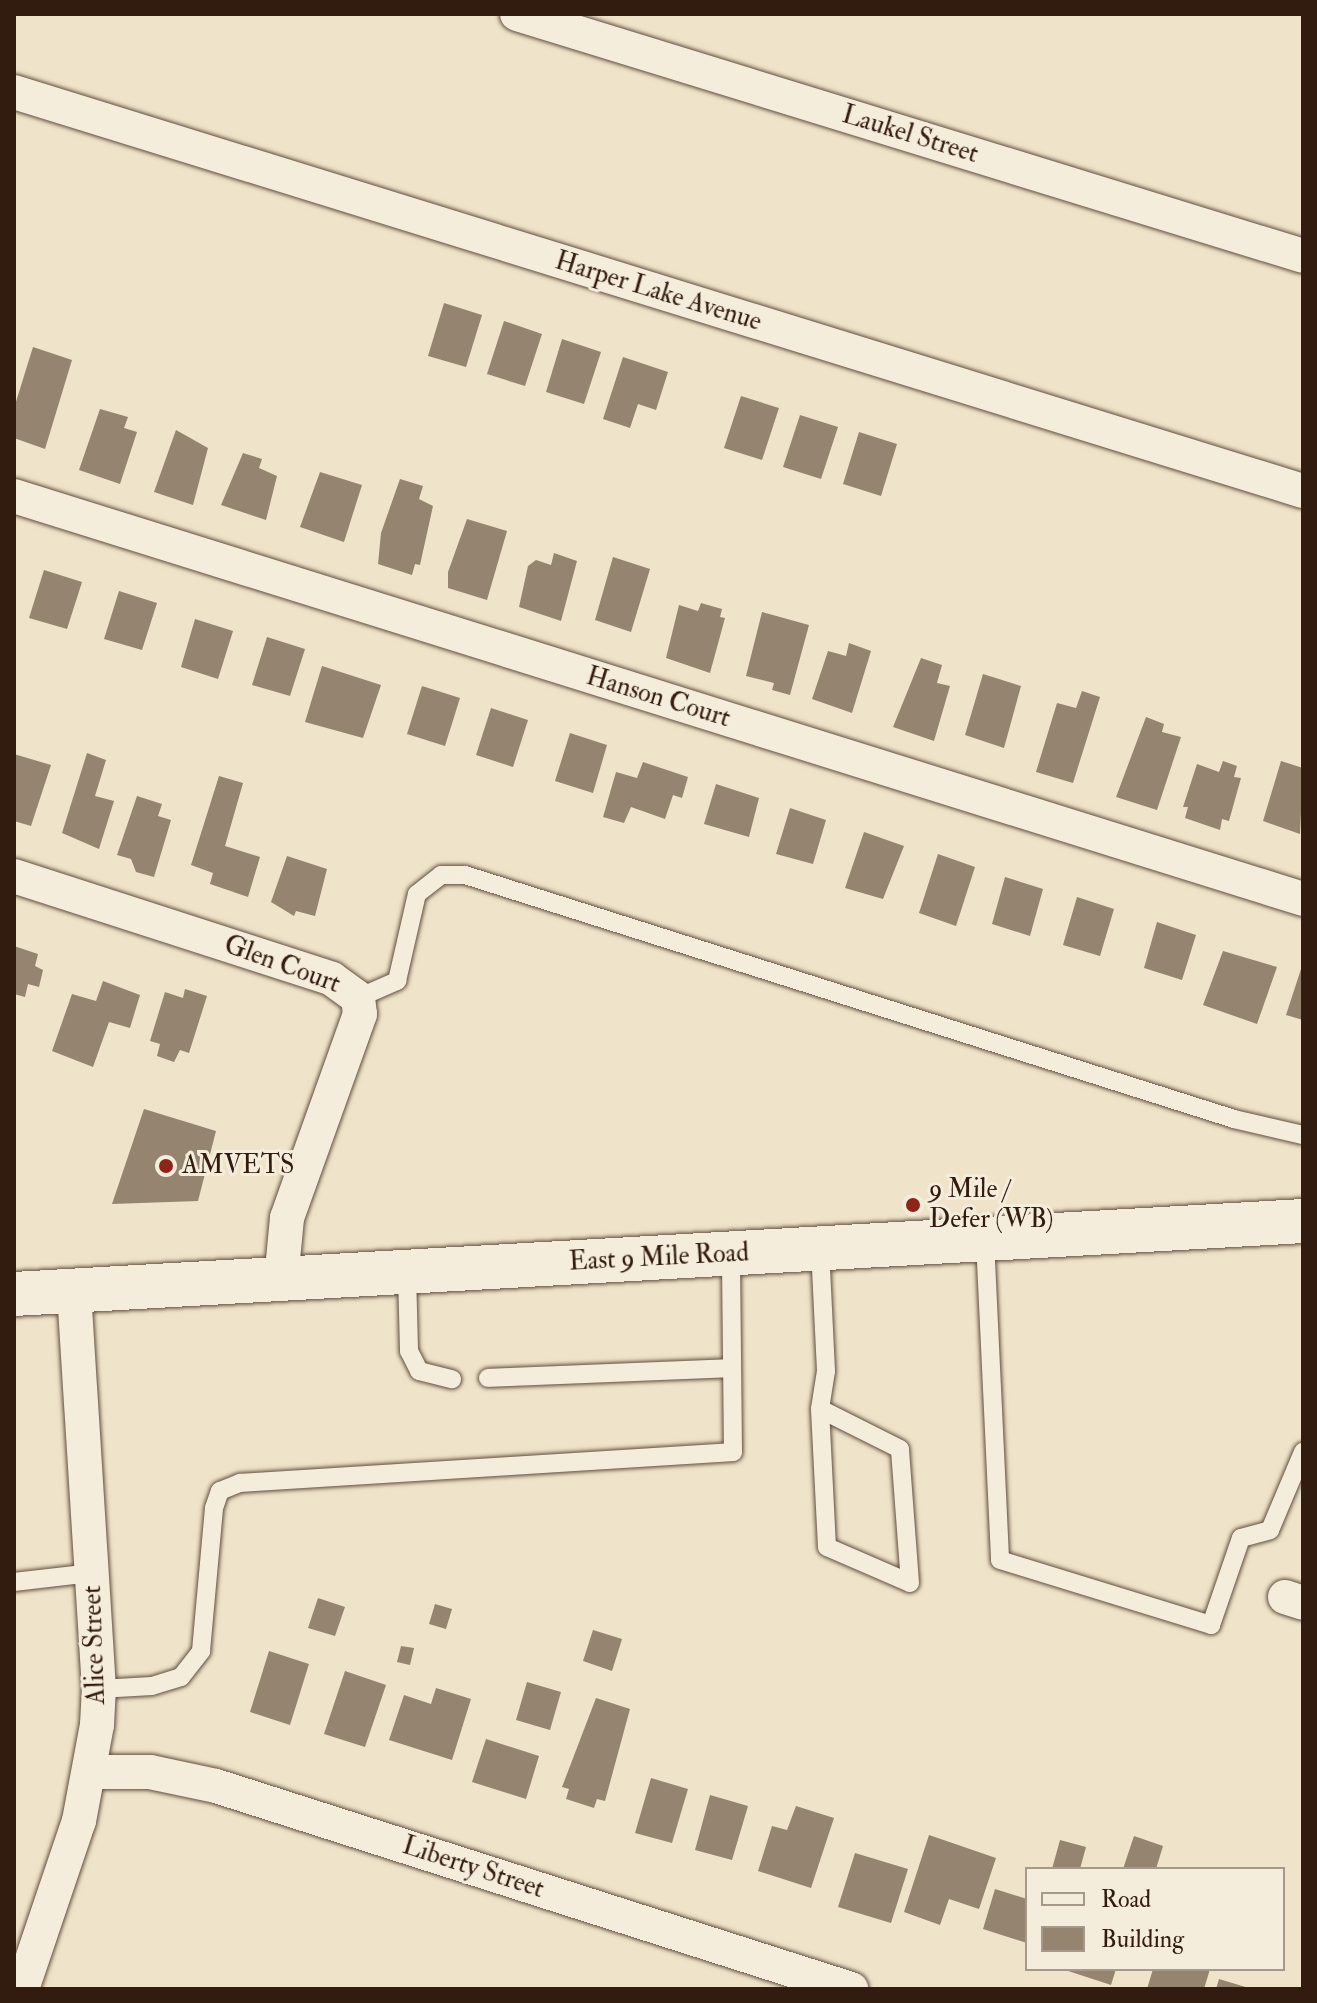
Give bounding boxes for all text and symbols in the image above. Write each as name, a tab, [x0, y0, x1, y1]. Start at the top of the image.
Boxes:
street label: Laukel Street	[838, 100, 982, 170]
street label: Harper Lake Avenue	[551, 246, 765, 338]
street label: Hanson Court	[582, 661, 734, 735]
street label: Glen Court	[220, 930, 344, 1000]
place label: AMVETS	[182, 1150, 294, 1182]
marker: AMVETS	[157, 1157, 175, 1175]
place label: 9 Mile / Defer (WB)	[929, 1174, 1054, 1236]
marker: 9 Mile / Defer (WB)	[904, 1196, 922, 1214]
street label: East 9 Mile Road	[568, 1238, 750, 1278]
street label: Alice Street	[77, 1585, 113, 1705]
street label: Liberty Street	[398, 1830, 548, 1906]
legend	[1025, 1867, 1285, 1971]
text: Road	[1101, 1884, 1151, 1915]
text: Building	[1101, 1924, 1184, 1955]

